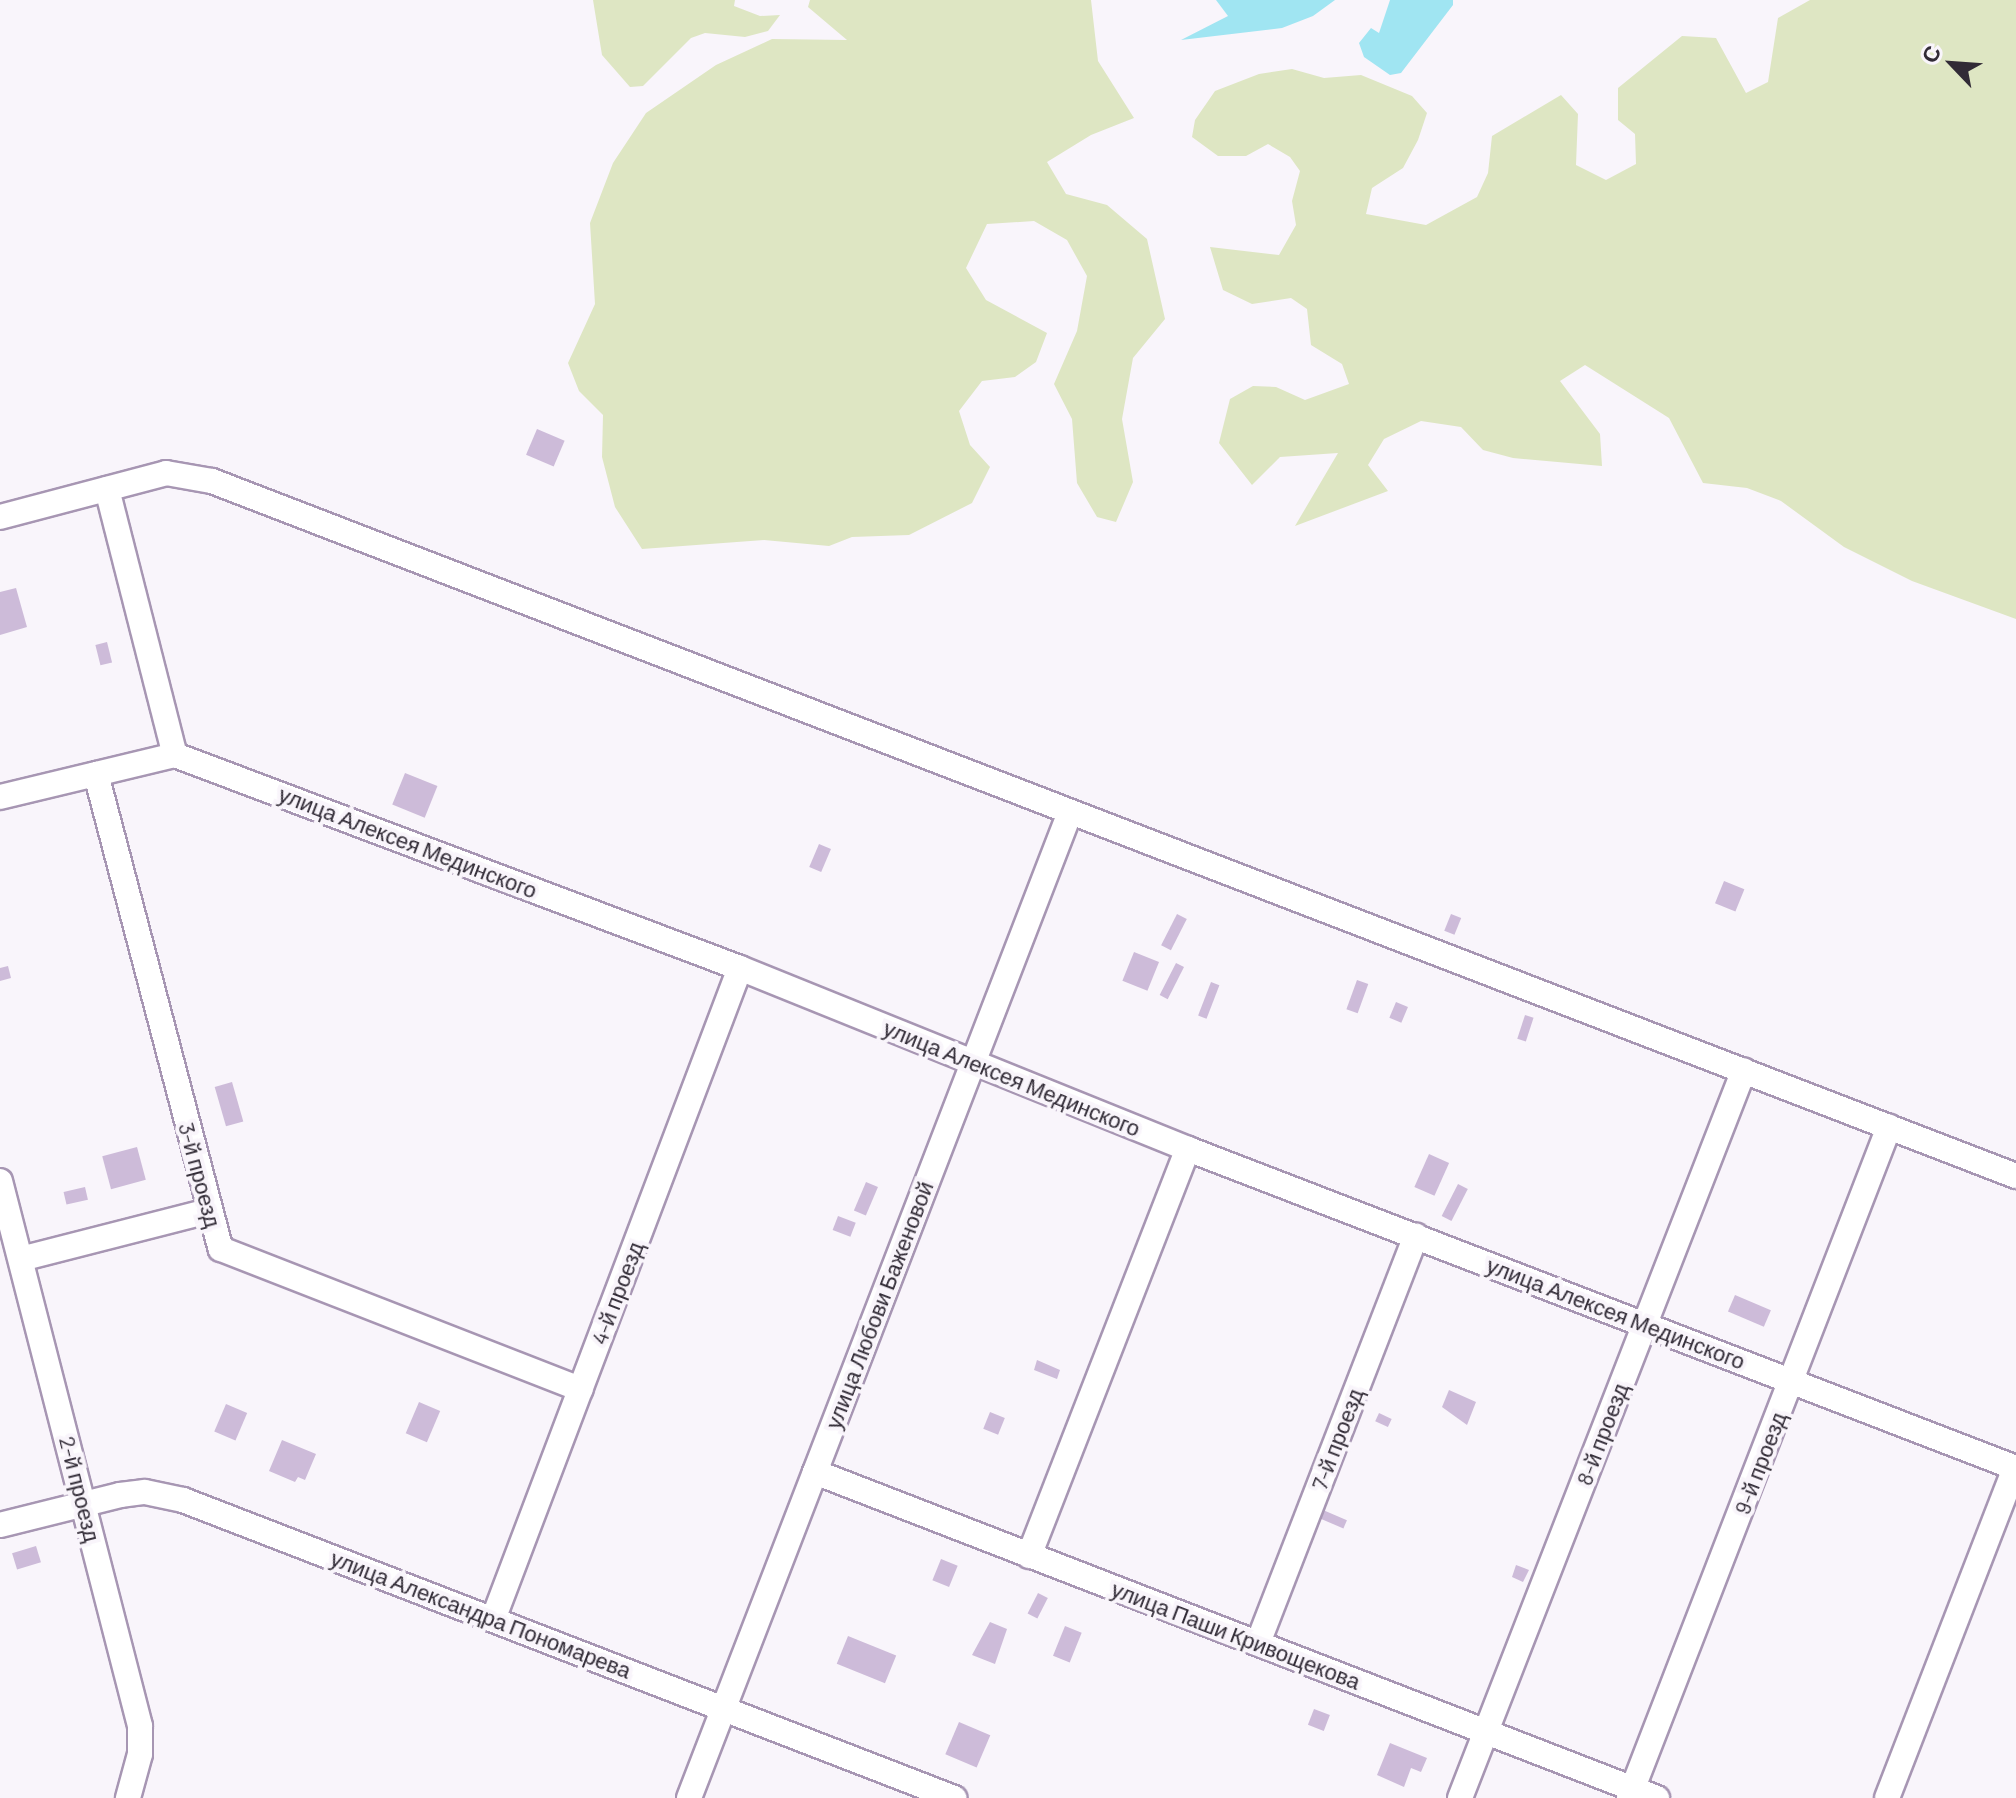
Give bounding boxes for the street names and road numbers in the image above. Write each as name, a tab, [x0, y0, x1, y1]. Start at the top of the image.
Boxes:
street label: улица Алексея Мединского	[275, 780, 541, 904]
street label: улица Алексея Мединского	[880, 1014, 1144, 1142]
street label: 3-й проезд	[173, 1120, 227, 1230]
street label: улица Любови Баженовой	[820, 1178, 938, 1432]
street label: 4-й проезд	[585, 1238, 649, 1348]
street label: улица Алексея Мединского	[1483, 1251, 1749, 1375]
street label: 8-й проезд	[1570, 1379, 1634, 1489]
street label: 7-й проезд	[1306, 1385, 1368, 1493]
street label: 9-й проезд	[1728, 1408, 1792, 1518]
street label: 2-й проезд	[54, 1434, 106, 1544]
street label: улица Александра Пономарева	[327, 1544, 635, 1684]
street label: улица Паши Кривощекова	[1108, 1575, 1364, 1695]

